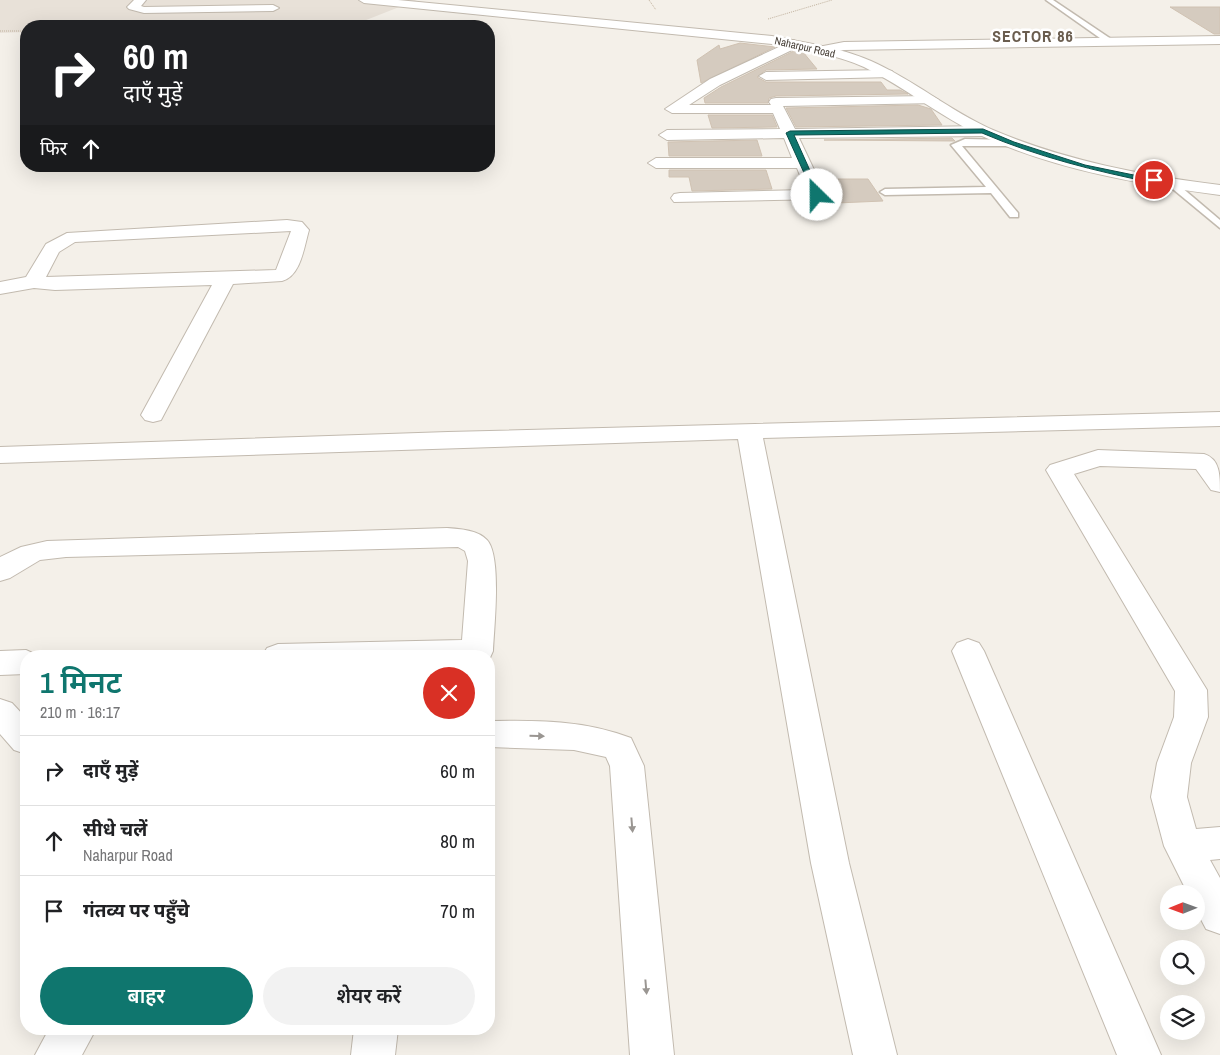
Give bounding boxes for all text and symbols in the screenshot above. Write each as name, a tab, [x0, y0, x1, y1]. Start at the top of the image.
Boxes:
district label: SECTOR 86	[992, 25, 1074, 47]
text: 60 m	[123, 33, 188, 80]
street label: Naharpur Road	[773, 33, 837, 61]
icon: right	[40, 40, 105, 105]
text: दाएँ मुड़ें	[123, 78, 183, 108]
text: फिर	[40, 135, 67, 161]
icon: ahead	[77, 135, 105, 163]
pin	[1133, 159, 1175, 201]
icon: arrive	[1140, 166, 1168, 194]
position arrow	[790, 168, 842, 220]
text: 1 मिनट	[40, 662, 121, 702]
button: close	[423, 667, 475, 719]
text: 210 m · 16:17	[40, 701, 120, 723]
one-way arrow	[530, 732, 546, 740]
icon: right	[40, 757, 68, 785]
text: दाएँ मुड़ें	[83, 757, 138, 783]
text: 60 m	[440, 758, 475, 784]
text: सीधे चलें	[83, 816, 147, 842]
one-way arrow	[628, 817, 636, 833]
icon: ahead	[40, 827, 68, 855]
text: 80 m	[440, 828, 475, 854]
text: Naharpur Road	[83, 844, 173, 866]
north arrow	[1160, 885, 1205, 930]
map controls	[1160, 885, 1205, 1040]
icon: arrive	[40, 897, 68, 925]
text: गंतव्य पर पहुँचे	[83, 897, 189, 923]
text: 70 m	[440, 898, 475, 924]
button: search	[1160, 940, 1205, 985]
button: बाहर	[40, 967, 253, 1025]
button: शेयर करें	[263, 967, 475, 1025]
one-way arrow	[642, 979, 650, 995]
button: layers	[1160, 995, 1205, 1040]

